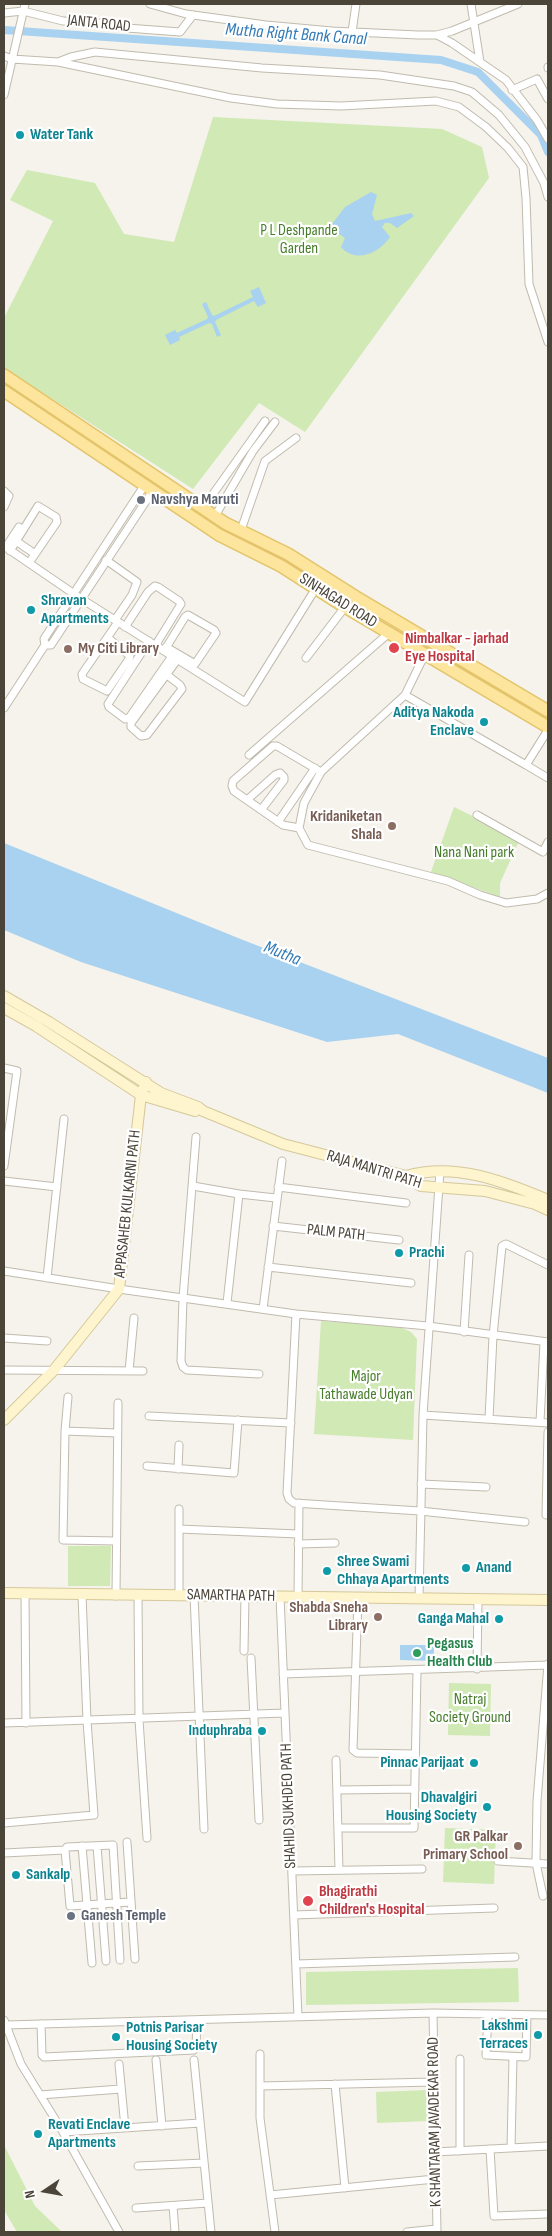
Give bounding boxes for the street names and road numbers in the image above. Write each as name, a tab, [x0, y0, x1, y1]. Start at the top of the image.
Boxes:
street label: JANTA ROAD	[67, 11, 131, 37]
street label: SINHAGAD ROAD	[296, 569, 380, 633]
street label: APPASAHEB KULKARNI PATH	[111, 1129, 145, 1279]
street label: RAJA MANTRI PATH	[324, 1146, 424, 1194]
street label: PALM PATH	[306, 1220, 366, 1246]
street label: SAMARTHA PATH	[187, 1586, 275, 1606]
street label: SHAHID SUKHDEO PATH	[277, 1743, 301, 1869]
street label: K SHANTARAM JAVADEKAR ROAD	[424, 2037, 446, 2207]

